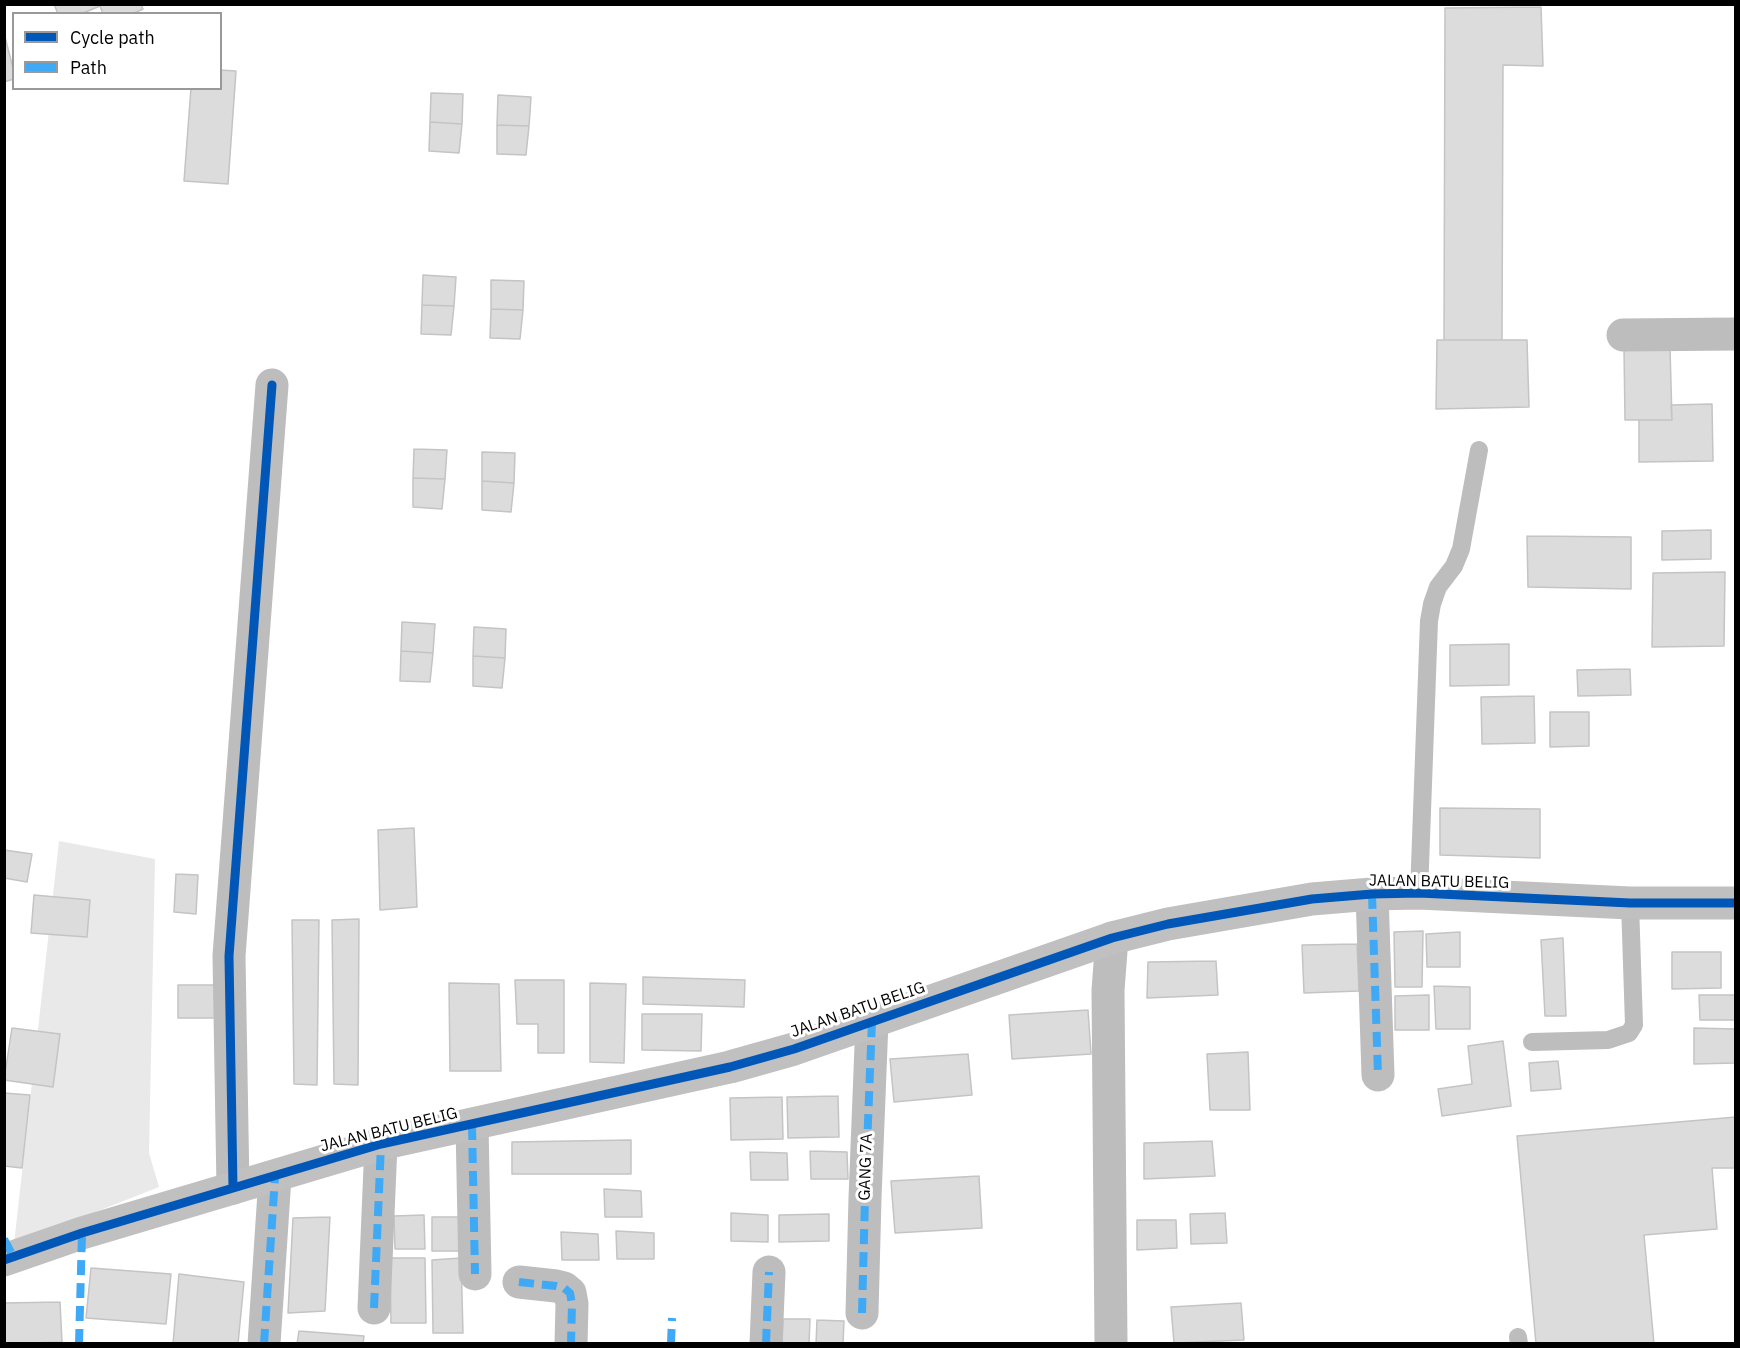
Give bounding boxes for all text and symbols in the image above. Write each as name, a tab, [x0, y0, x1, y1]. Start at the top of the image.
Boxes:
legend	[12, 12, 222, 90]
text: Cycle path	[70, 26, 155, 49]
text: Path	[70, 56, 107, 79]
street label: JALAN BATU BELIG	[1369, 871, 1509, 893]
street label: JALAN BATU BELIG	[788, 978, 928, 1042]
street label: JALAN BATU BELIG	[318, 1104, 460, 1156]
street label: GANG 7A	[855, 1133, 877, 1201]

